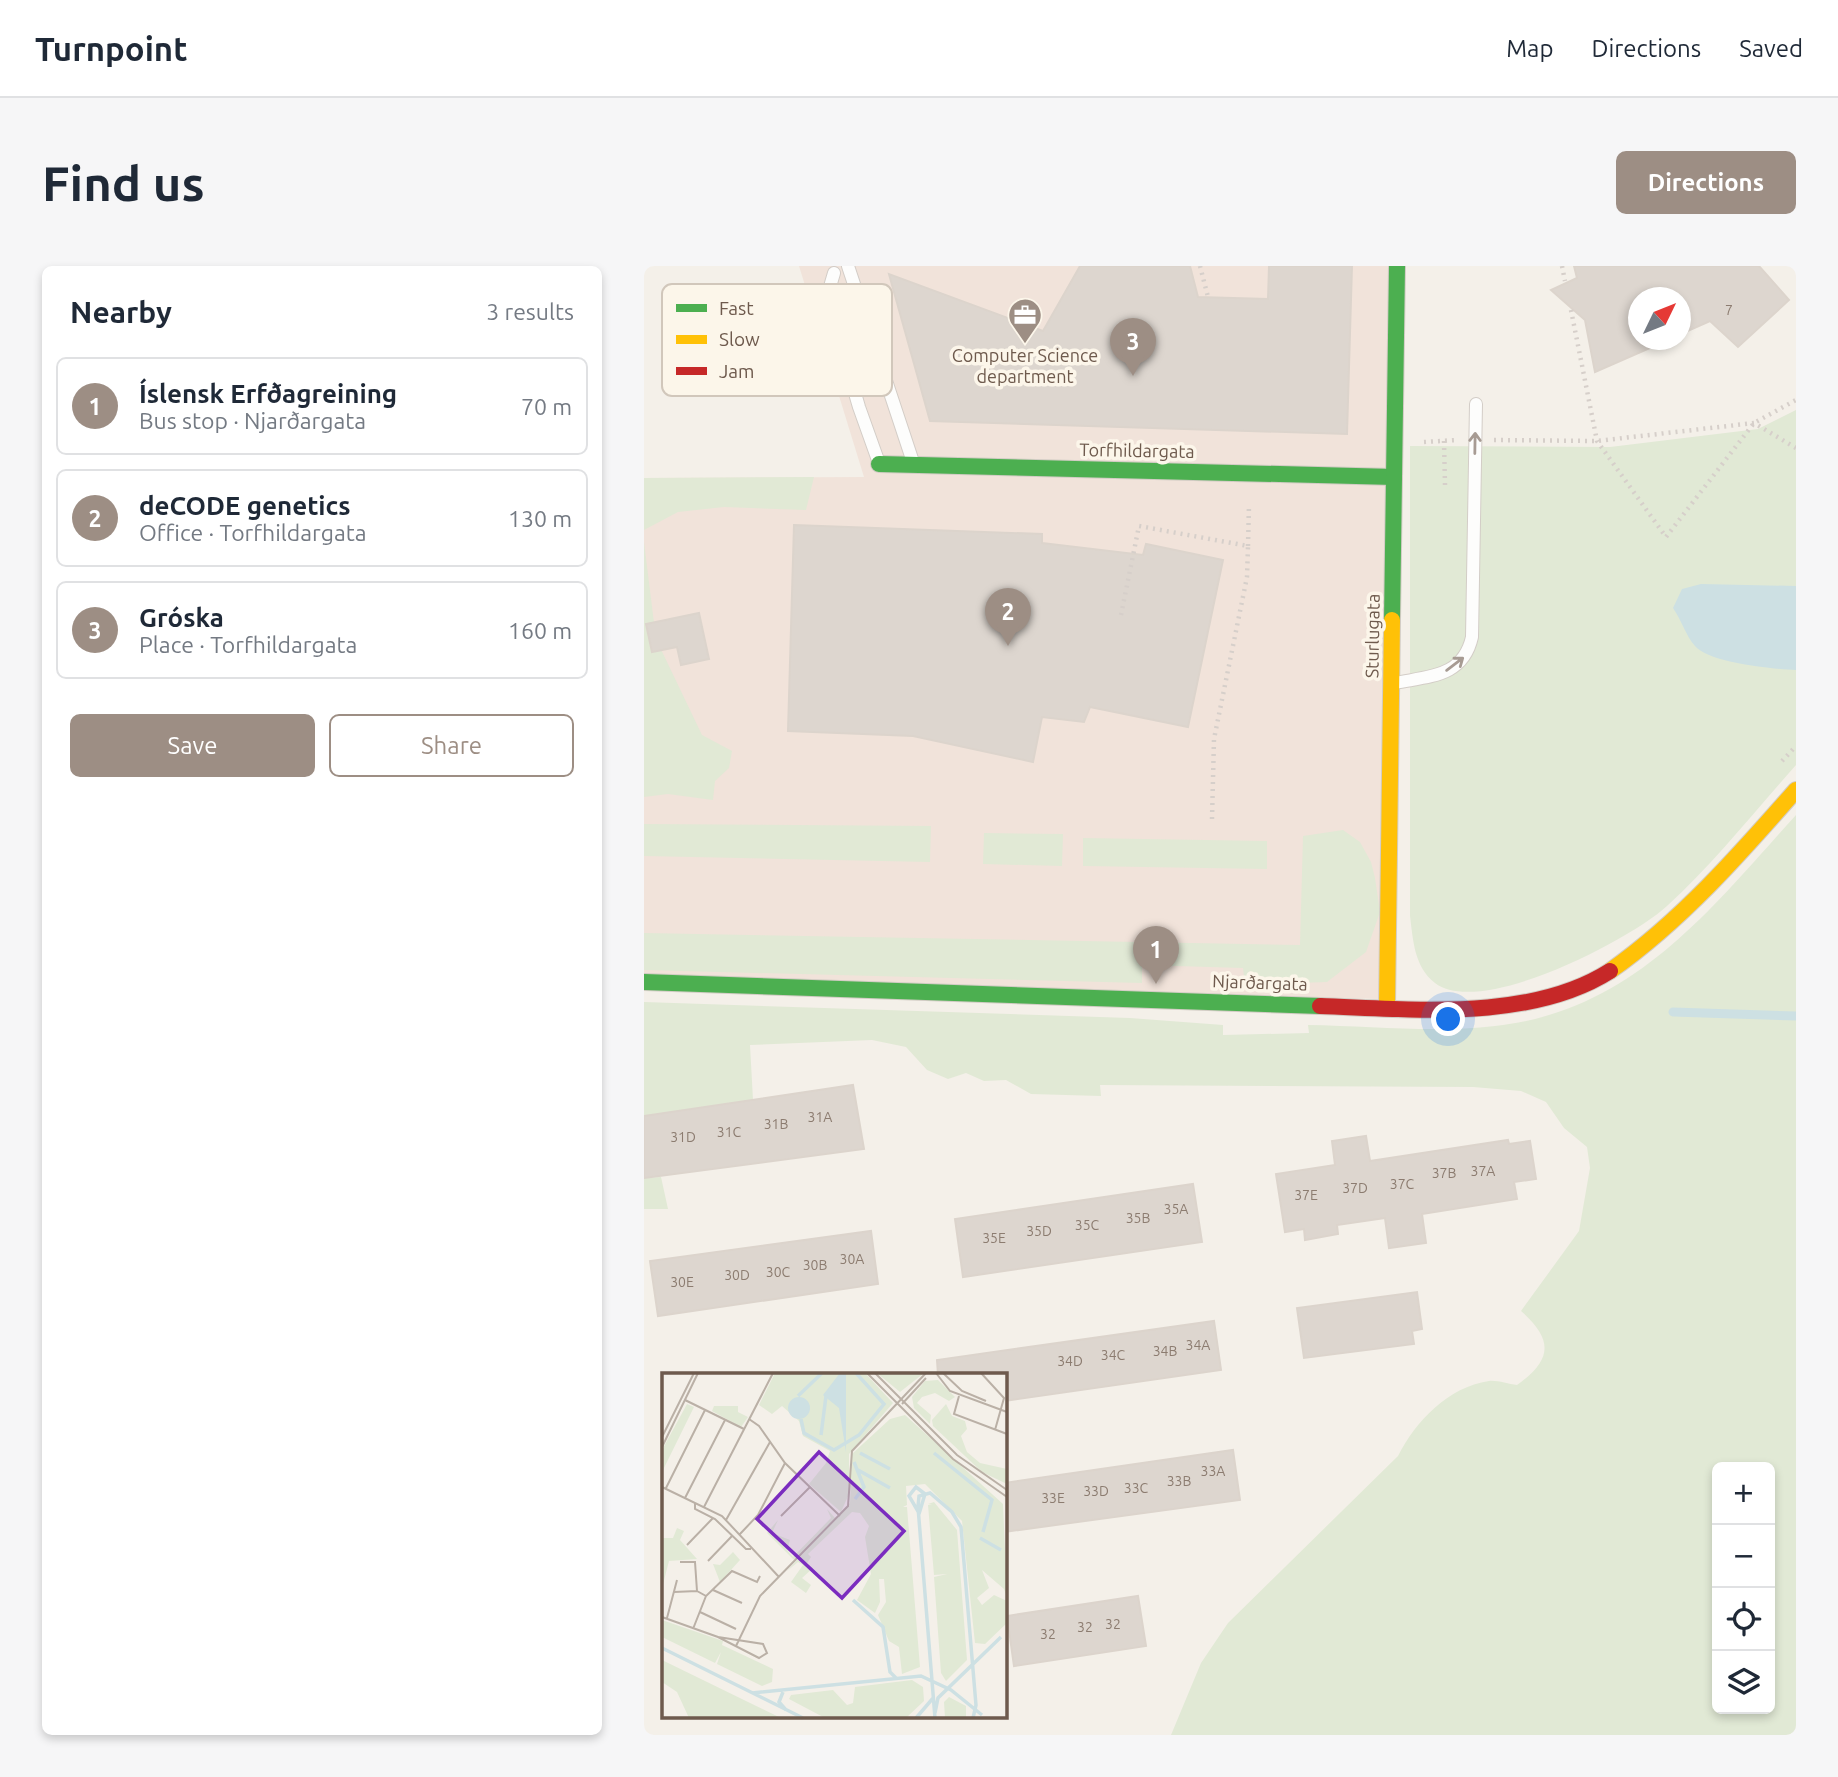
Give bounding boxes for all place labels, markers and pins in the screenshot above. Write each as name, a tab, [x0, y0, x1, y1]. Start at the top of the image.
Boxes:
office icon: Computer Science department	[1006, 296, 1044, 345]
pin: 3	[1110, 318, 1156, 376]
place label: Computer Science department	[952, 345, 1098, 386]
pin: 2	[985, 588, 1031, 646]
pin: 1	[1133, 926, 1179, 984]

